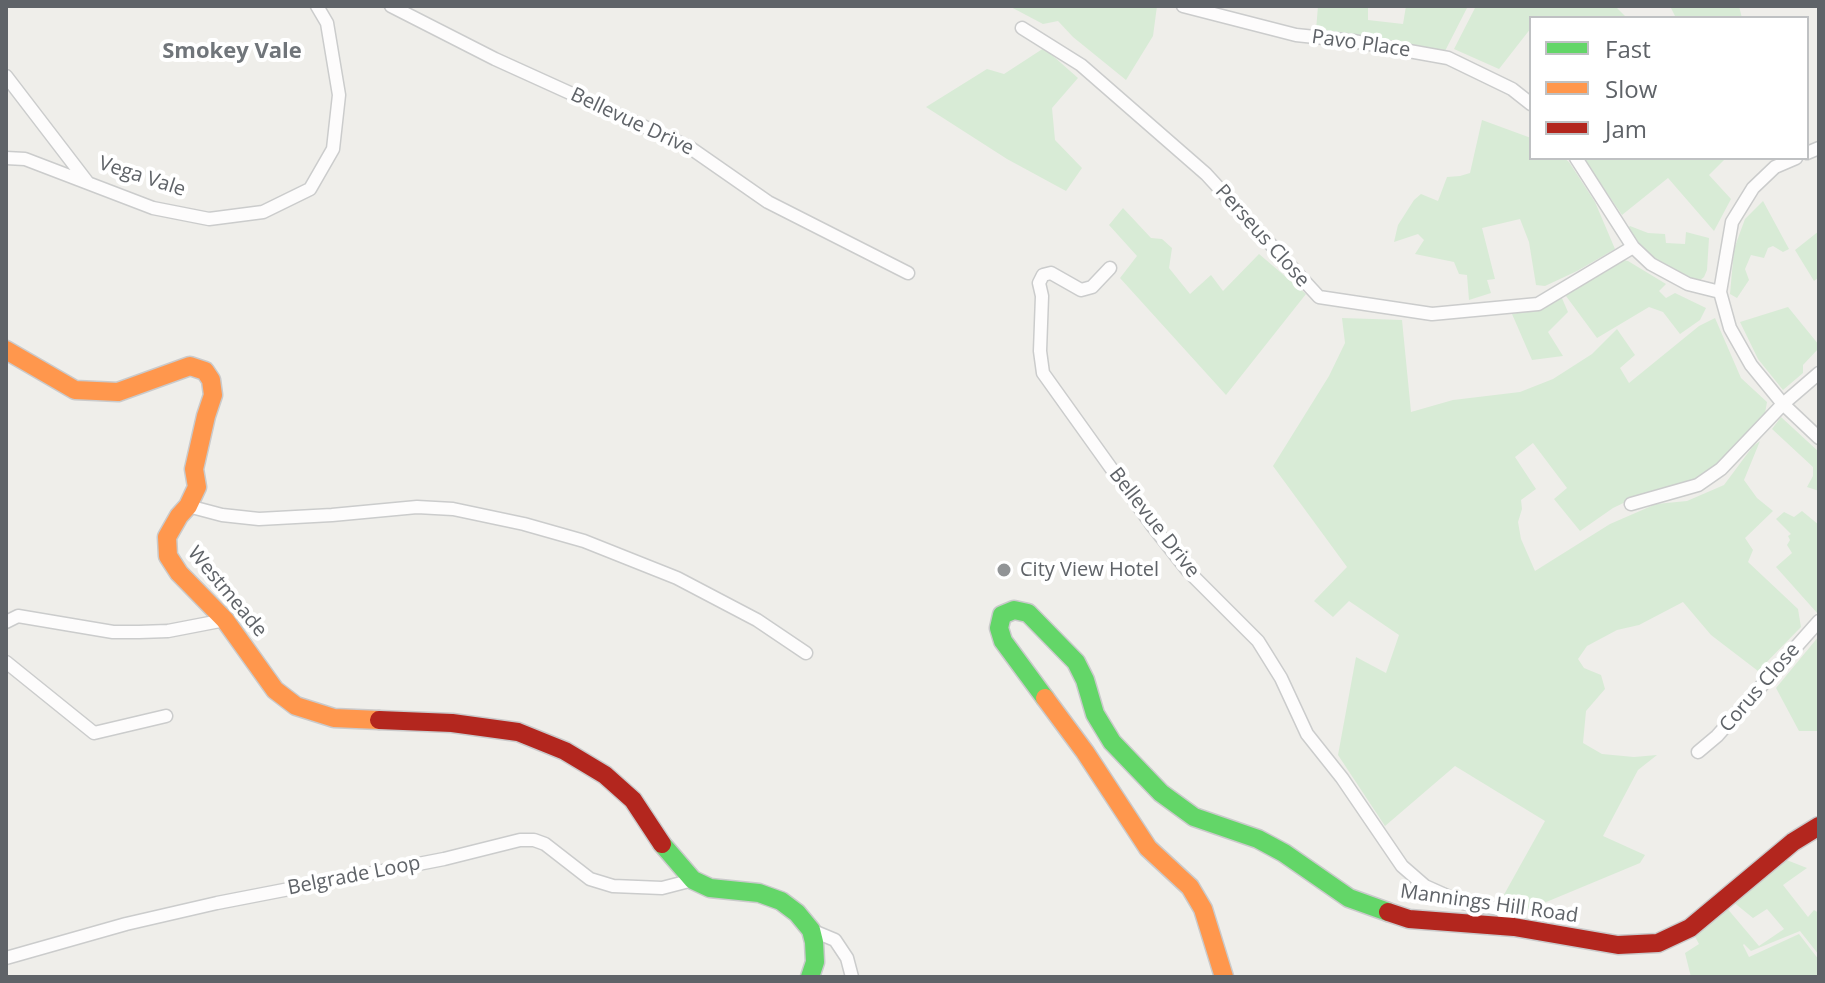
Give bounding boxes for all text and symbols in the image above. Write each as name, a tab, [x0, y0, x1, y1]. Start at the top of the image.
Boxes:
legend	[1529, 16, 1809, 160]
street label: Pavo Place	[1310, 25, 1412, 63]
text: Fast	[1605, 32, 1651, 65]
district label: Smokey Vale	[162, 39, 302, 65]
text: Slow	[1605, 72, 1657, 105]
street label: Bellevue Drive	[567, 83, 697, 161]
text: Jam	[1605, 112, 1647, 145]
street label: Vega Vale	[96, 152, 188, 202]
street label: Perseus Close	[1210, 180, 1314, 292]
street label: Bellevue Drive	[1104, 463, 1204, 583]
street label: Westmeade	[182, 542, 272, 642]
place label: City View Hotel	[1020, 558, 1159, 582]
marker: City View Hotel	[995, 561, 1013, 579]
street label: Corus Close	[1715, 639, 1805, 737]
street label: Belgrade Loop	[286, 851, 422, 901]
street label: Mannings Hill Road	[1399, 880, 1579, 928]

